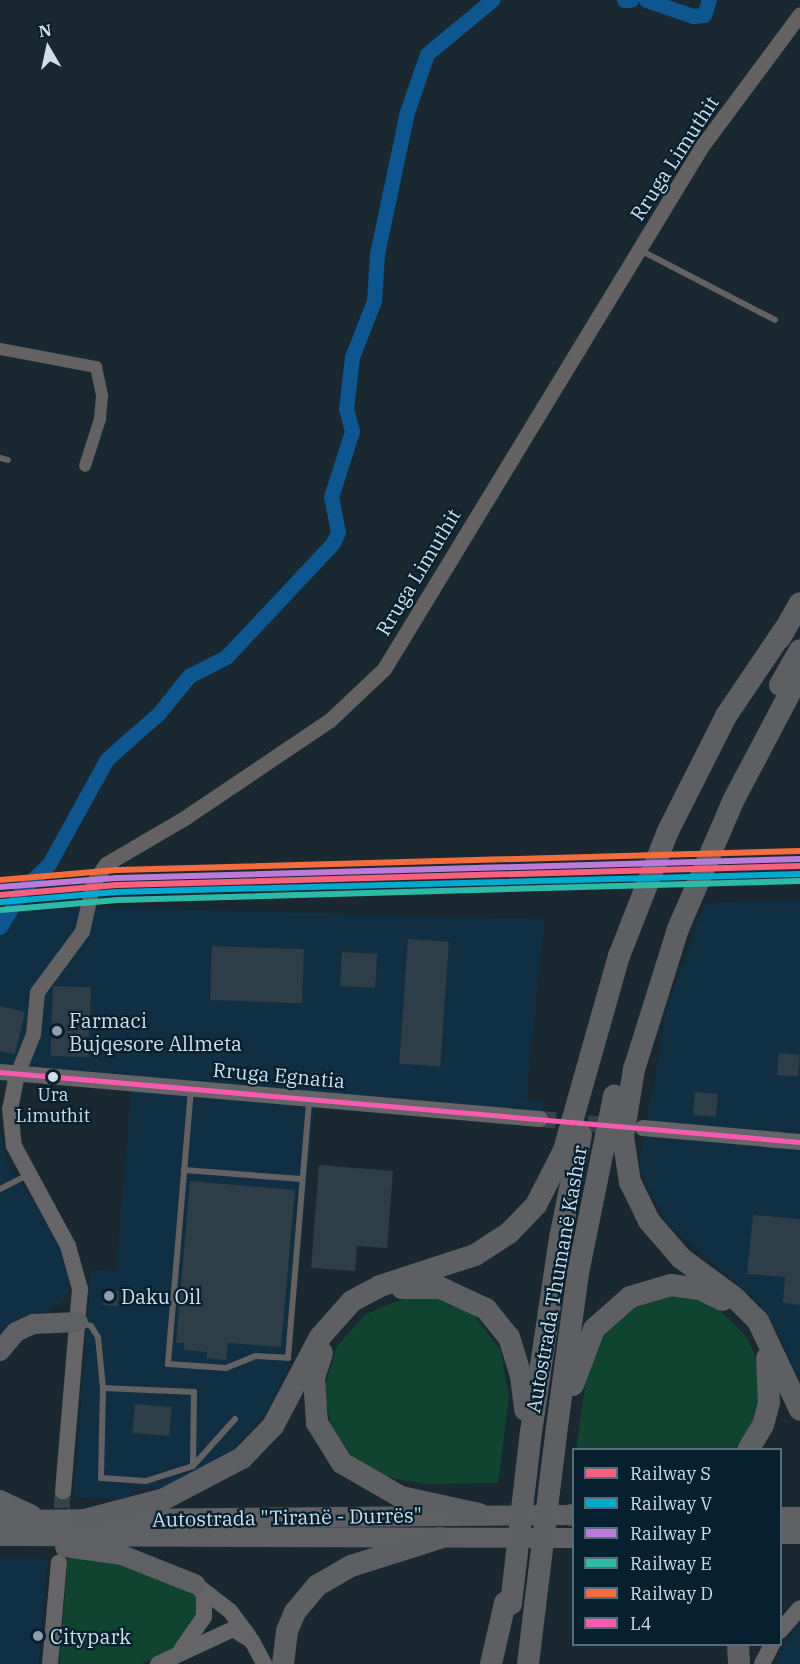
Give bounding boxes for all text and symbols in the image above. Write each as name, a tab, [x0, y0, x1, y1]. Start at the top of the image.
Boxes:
north arrow	[18, 18, 78, 78]
text: N	[37, 19, 53, 41]
street label: Rruga Limuthit	[625, 91, 723, 225]
street label: Rruga Limuthit	[371, 504, 465, 640]
place label: Farmaci Bujqesore Allmeta	[69, 1008, 242, 1055]
marker: Farmaci Bujqesore Allmeta	[50, 1024, 64, 1038]
street label: Rruga Egnatia	[212, 1057, 346, 1093]
marker: Ura Limuthit	[47, 1071, 59, 1083]
place label: Ura Limuthit	[16, 1085, 90, 1128]
street label: Autostrada Thumanë Kashar	[521, 1143, 591, 1415]
place label: Daku Oil	[121, 1284, 201, 1308]
marker: Daku Oil	[102, 1289, 116, 1303]
legend	[572, 1448, 782, 1646]
text: Railway S	[630, 1462, 711, 1485]
text: Railway V	[630, 1492, 712, 1515]
street label: Autostrada "Tiranë - Durrës"	[152, 1503, 422, 1531]
text: Railway P	[630, 1522, 712, 1545]
text: Railway E	[630, 1552, 712, 1575]
text: Railway D	[630, 1582, 713, 1605]
text: L4	[630, 1612, 652, 1635]
place label: Citypark	[50, 1624, 131, 1648]
marker: Citypark	[31, 1629, 45, 1643]

